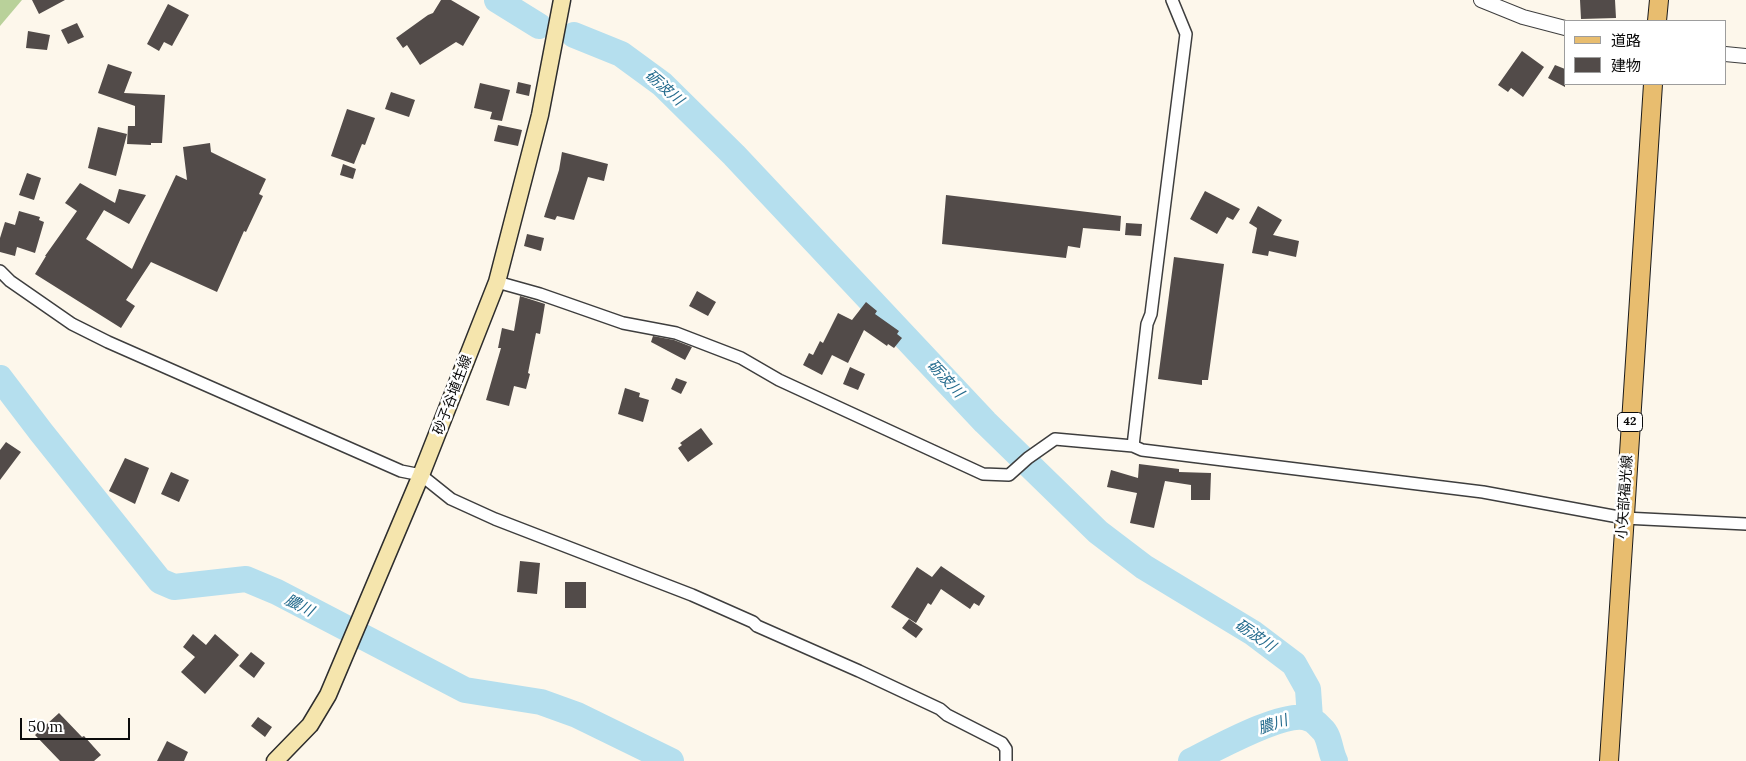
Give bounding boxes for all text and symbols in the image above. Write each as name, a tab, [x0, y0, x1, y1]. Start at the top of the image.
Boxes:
legend	[1564, 20, 1726, 85]
text: 道路	[1611, 31, 1641, 50]
text: 建物	[1611, 56, 1641, 75]
water label: 砺波川	[641, 66, 687, 110]
street label: 砂子谷埴生線	[430, 353, 476, 437]
water label: 砺波川	[923, 356, 967, 402]
road number: 42	[1618, 412, 1642, 432]
street label: 小矢部福光線	[1614, 455, 1636, 539]
water label: 膿川	[282, 591, 316, 621]
water label: 砺波川	[1231, 616, 1279, 656]
scale bar	[22, 708, 132, 740]
water label: 膿川	[1256, 712, 1290, 738]
text: 50 m	[28, 717, 63, 736]

